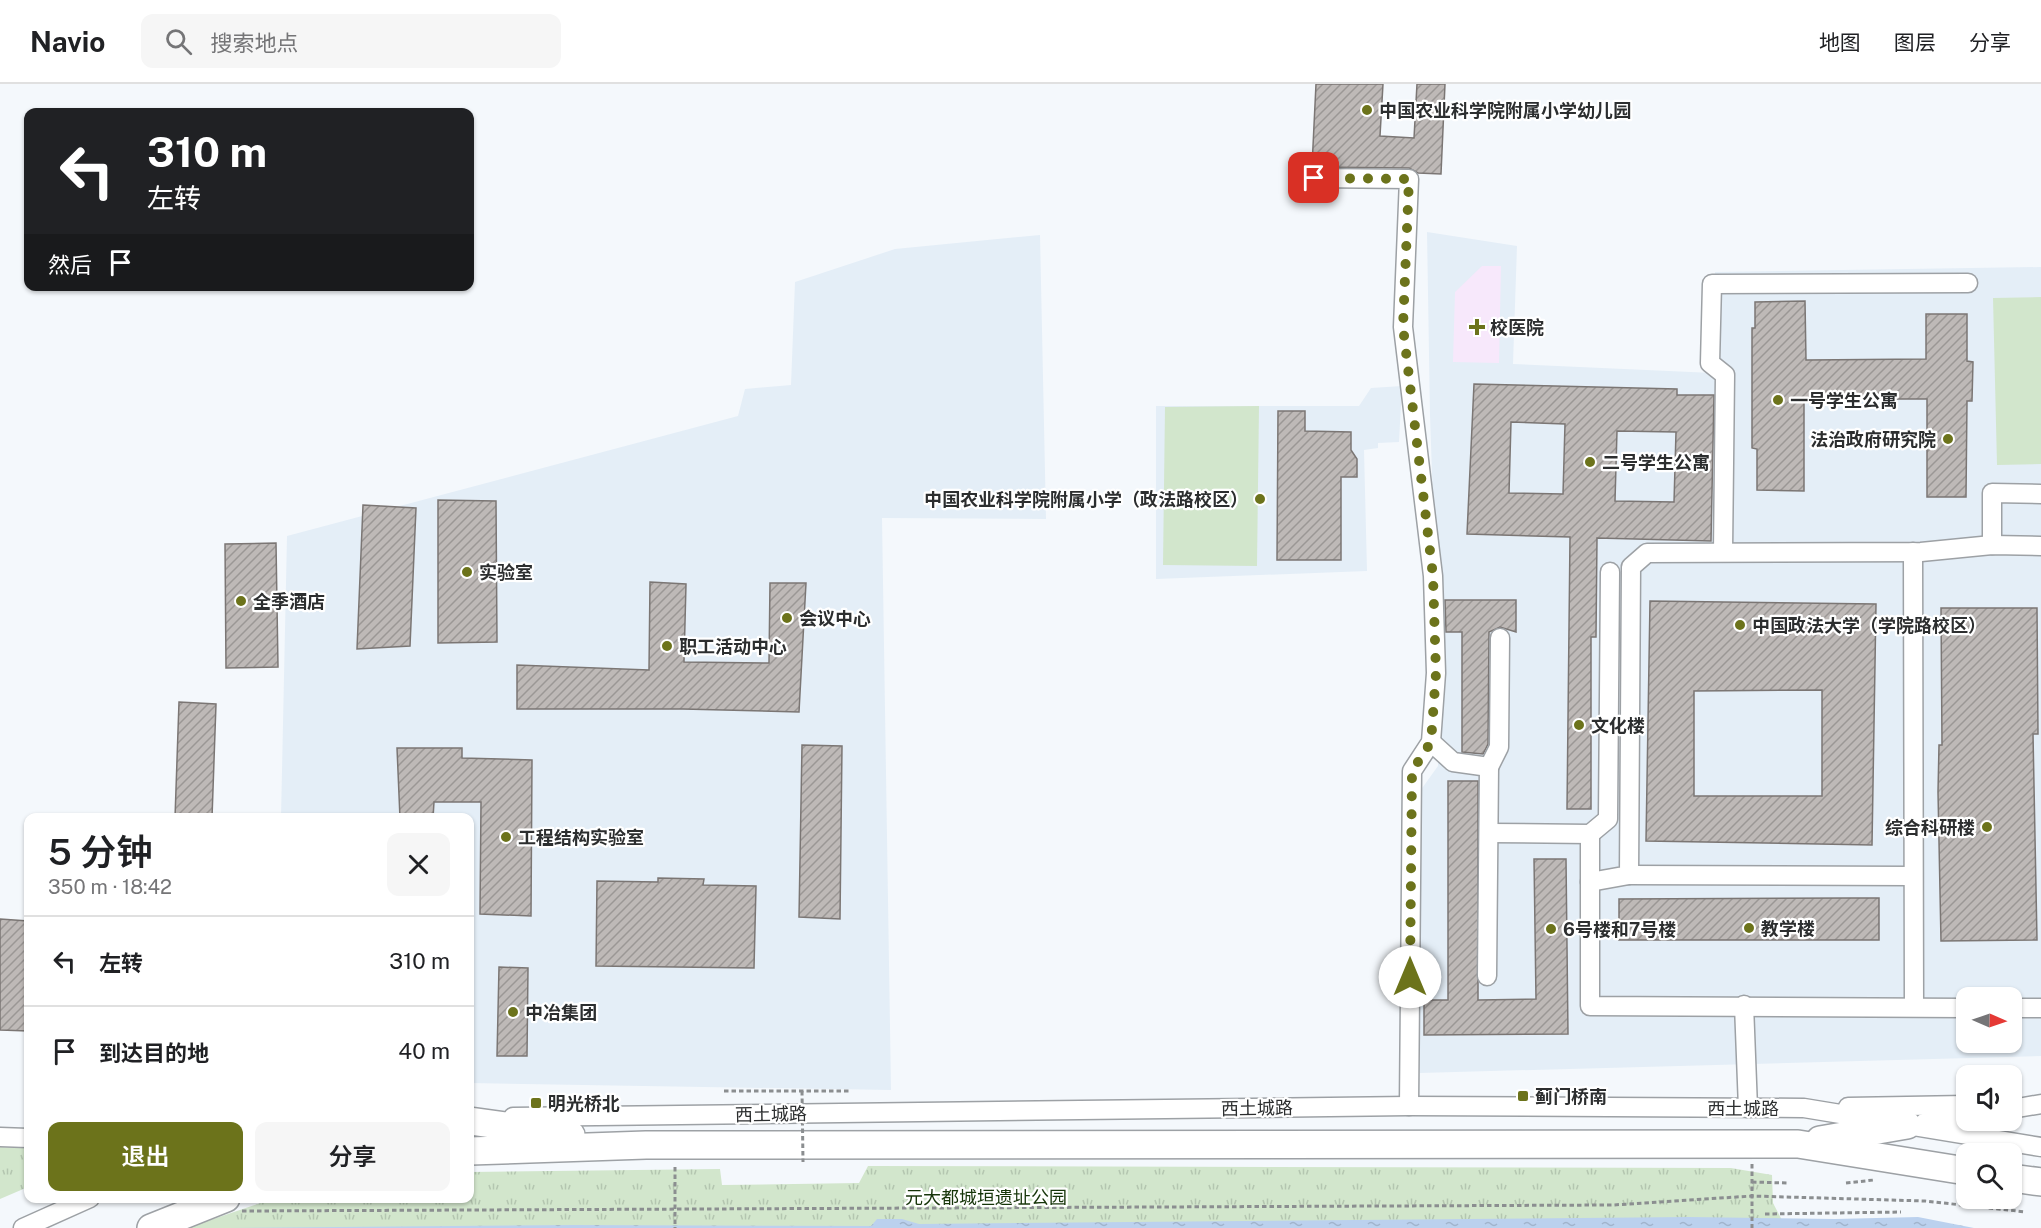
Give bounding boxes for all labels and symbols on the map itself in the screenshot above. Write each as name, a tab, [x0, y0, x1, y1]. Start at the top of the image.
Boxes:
place label: 中国农业科学院附属小学幼儿园	[1379, 100, 1631, 121]
marker: 中国农业科学院附属小学幼儿园	[1360, 103, 1374, 117]
pin	[1288, 152, 1339, 203]
place label: 校医院	[1490, 317, 1544, 338]
marker: 校医院	[1468, 318, 1486, 336]
place label: 一号学生公寓	[1790, 390, 1898, 411]
marker: 一号学生公寓	[1771, 393, 1785, 407]
place label: 法治政府研究院	[1810, 429, 1936, 450]
marker: 法治政府研究院	[1941, 432, 1955, 446]
place label: 二号学生公寓	[1602, 452, 1710, 473]
marker: 二号学生公寓	[1583, 455, 1597, 469]
place label: 中国农业科学院附属小学（政法路校区）	[924, 489, 1248, 510]
marker: 中国农业科学院附属小学（政法路校区）	[1253, 492, 1267, 506]
place label: 实验室	[479, 562, 533, 583]
marker: 实验室	[460, 565, 474, 579]
place label: 全季酒店	[253, 591, 325, 612]
marker: 全季酒店	[234, 594, 248, 608]
place label: 会议中心	[799, 608, 871, 629]
marker: 会议中心	[780, 611, 794, 625]
place label: 中国政法大学（学院路校区）	[1752, 615, 1986, 636]
marker: 中国政法大学（学院路校区）	[1733, 618, 1747, 632]
place label: 职工活动中心	[679, 636, 787, 657]
marker: 职工活动中心	[660, 639, 674, 653]
place label: 文化楼	[1591, 715, 1645, 736]
marker: 文化楼	[1572, 718, 1586, 732]
place label: 综合科研楼	[1885, 817, 1975, 838]
marker: 综合科研楼	[1980, 820, 1994, 834]
place label: 工程结构实验室	[518, 827, 644, 848]
marker: 工程结构实验室	[499, 830, 513, 844]
place label: 教学楼	[1761, 918, 1815, 939]
place label: 6号楼和7号楼	[1563, 919, 1676, 940]
marker: 教学楼	[1742, 921, 1756, 935]
marker: 6号楼和7号楼	[1544, 922, 1558, 936]
position arrow	[1378, 945, 1442, 1009]
north arrow	[1956, 987, 2022, 1053]
place label: 中冶集团	[525, 1002, 597, 1023]
marker: 中冶集团	[506, 1005, 520, 1019]
place label: 蓟门桥南	[1535, 1086, 1607, 1107]
marker: 蓟门桥南	[1516, 1089, 1530, 1103]
place label: 明光桥北	[548, 1093, 620, 1114]
marker: 明光桥北	[529, 1096, 543, 1110]
street label: 西土城路	[1221, 1097, 1293, 1119]
street label: 西土城路	[1707, 1098, 1779, 1119]
street label: 西土城路	[735, 1103, 807, 1125]
park label: 元大都城垣遗址公园	[905, 1187, 1067, 1208]

